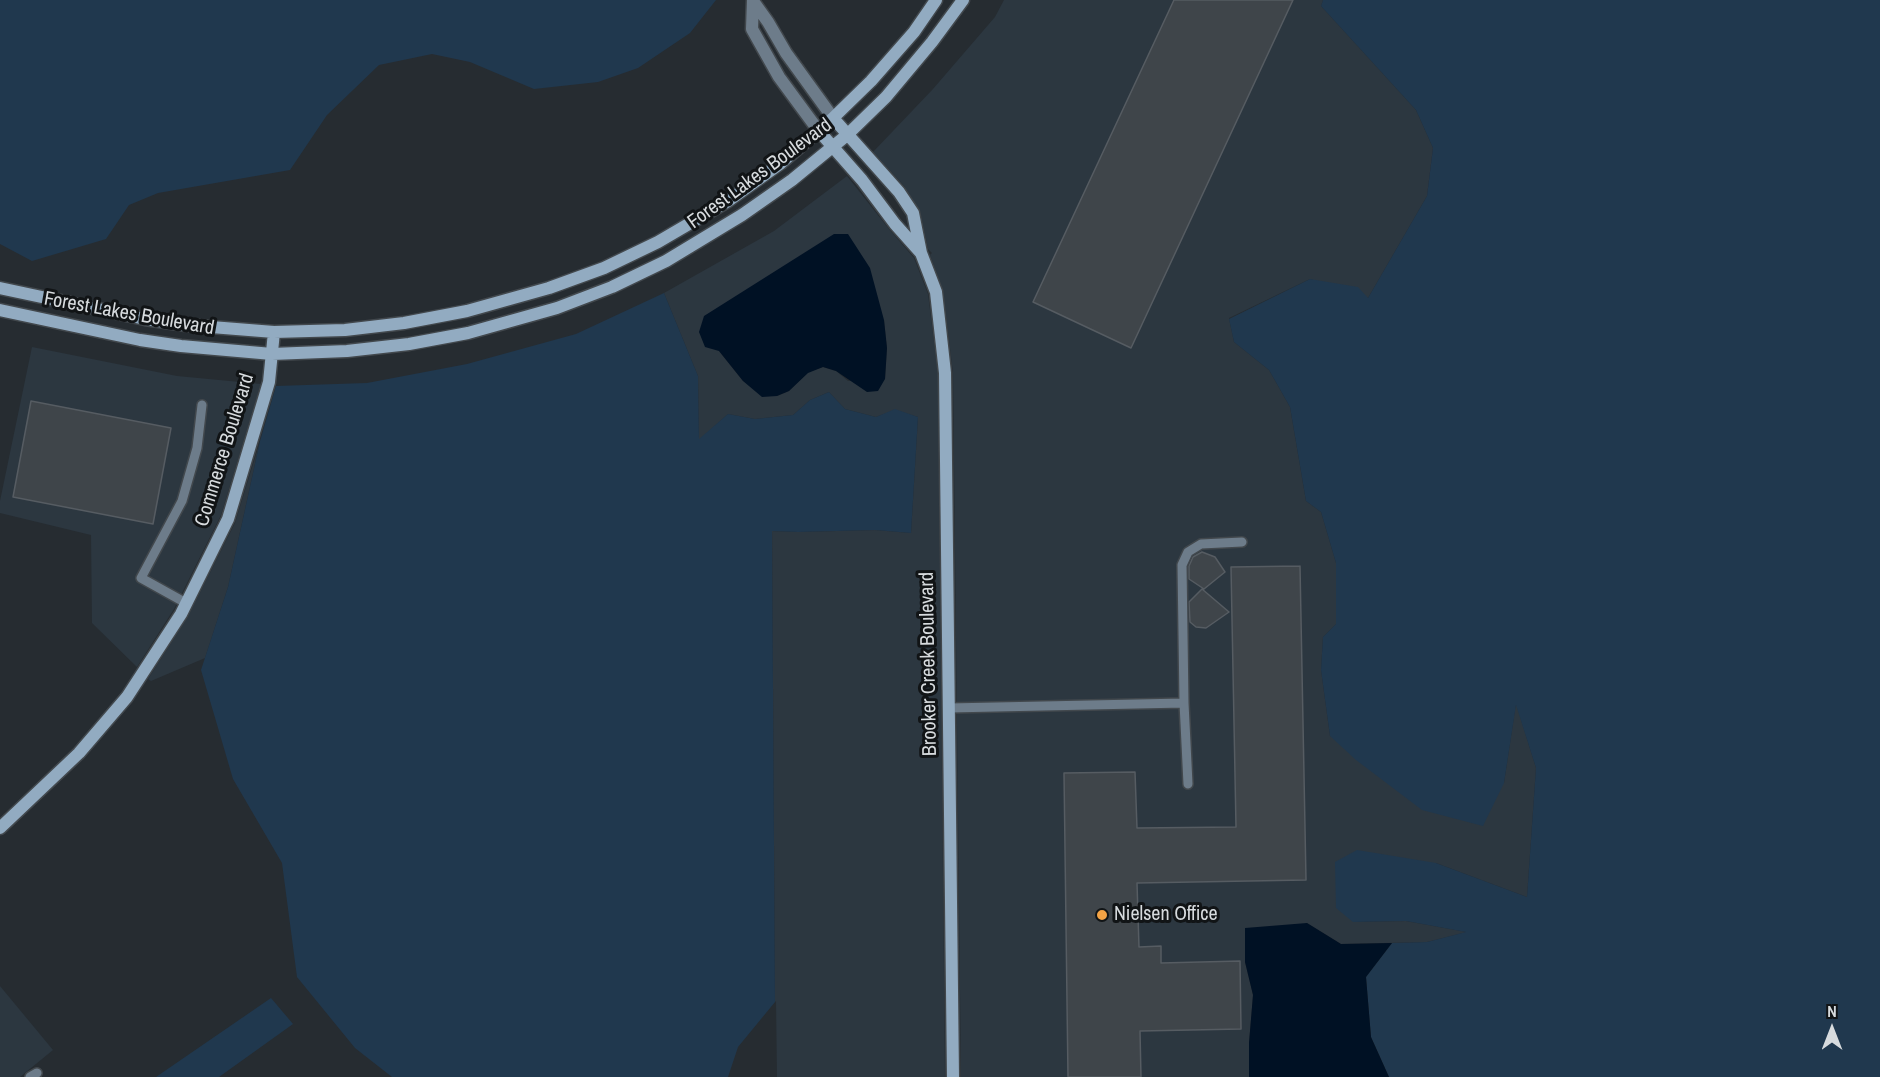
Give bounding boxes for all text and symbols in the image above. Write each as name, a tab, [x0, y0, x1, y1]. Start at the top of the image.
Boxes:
street label: Forest Lakes Boulevard	[683, 114, 837, 234]
street label: Forest Lakes Boulevard	[42, 287, 216, 341]
street label: Commerce Boulevard	[190, 371, 260, 529]
street label: Brooker Creek Boulevard	[915, 572, 943, 756]
place label: Nielsen Office	[1114, 903, 1218, 927]
marker: Nielsen Office	[1095, 908, 1109, 922]
north arrow	[1802, 999, 1862, 1059]
text: N	[1827, 1000, 1837, 1022]

